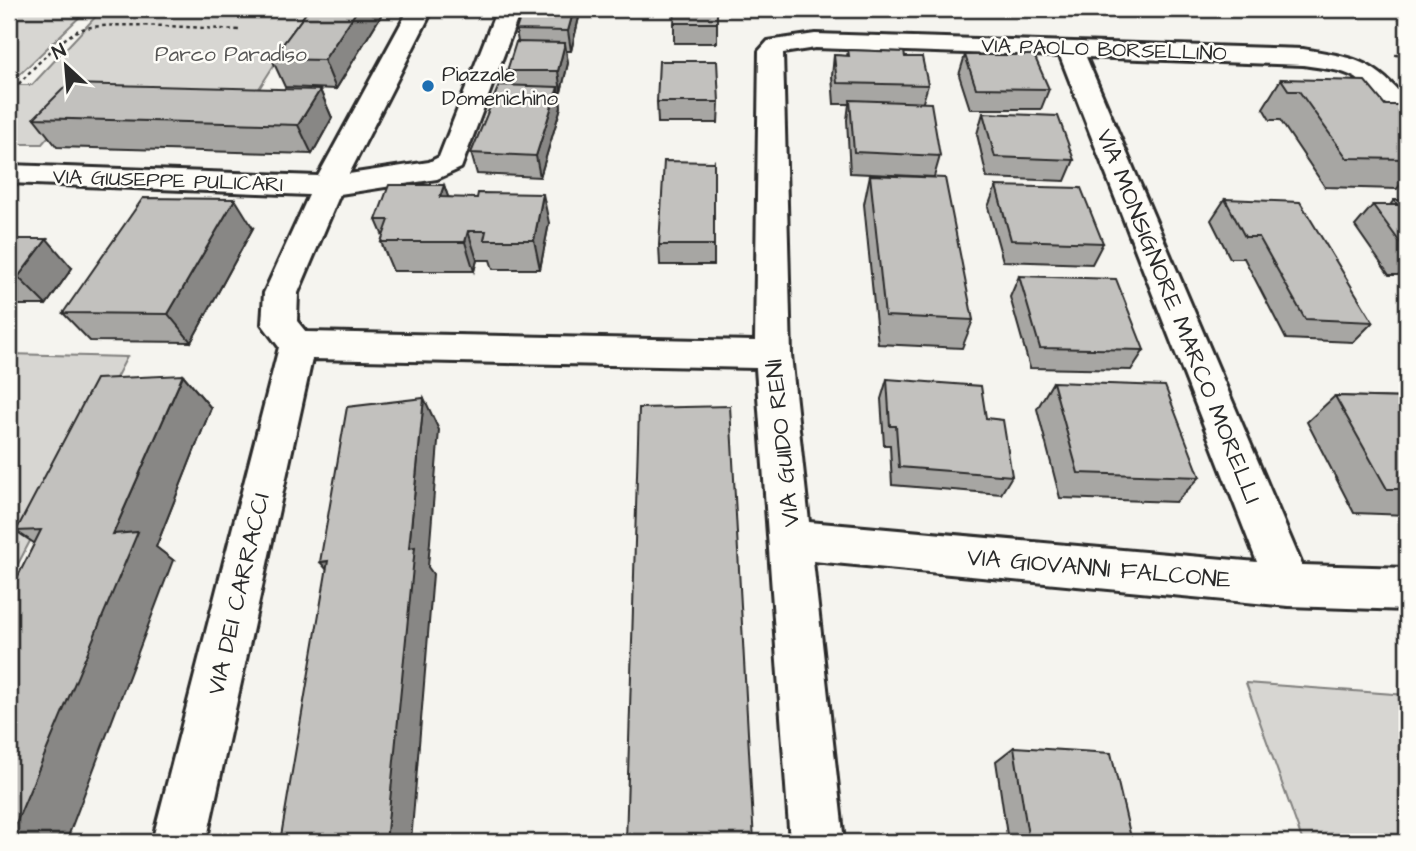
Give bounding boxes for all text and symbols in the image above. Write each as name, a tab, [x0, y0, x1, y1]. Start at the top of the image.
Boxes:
street label: VIA PAOLO BORSELLINO	[981, 31, 1227, 68]
north arrow	[32, 32, 102, 102]
text: N	[48, 37, 71, 67]
park label: Parco Paradiso	[155, 40, 307, 69]
place label: Piazzale Domenichino	[442, 60, 558, 113]
marker: Piazzale Domenichino	[420, 78, 436, 94]
street label: VIA MONSIGNORE MARCO MORELLI	[1087, 124, 1269, 509]
street label: VIA GIUSEPPE PULICARI	[52, 162, 284, 199]
street label: VIA GUIDO RENI	[757, 357, 809, 529]
street label: VIA DEI CARRACCI	[199, 490, 279, 699]
street label: VIA GIOVANNI FALCONE	[966, 541, 1232, 597]

